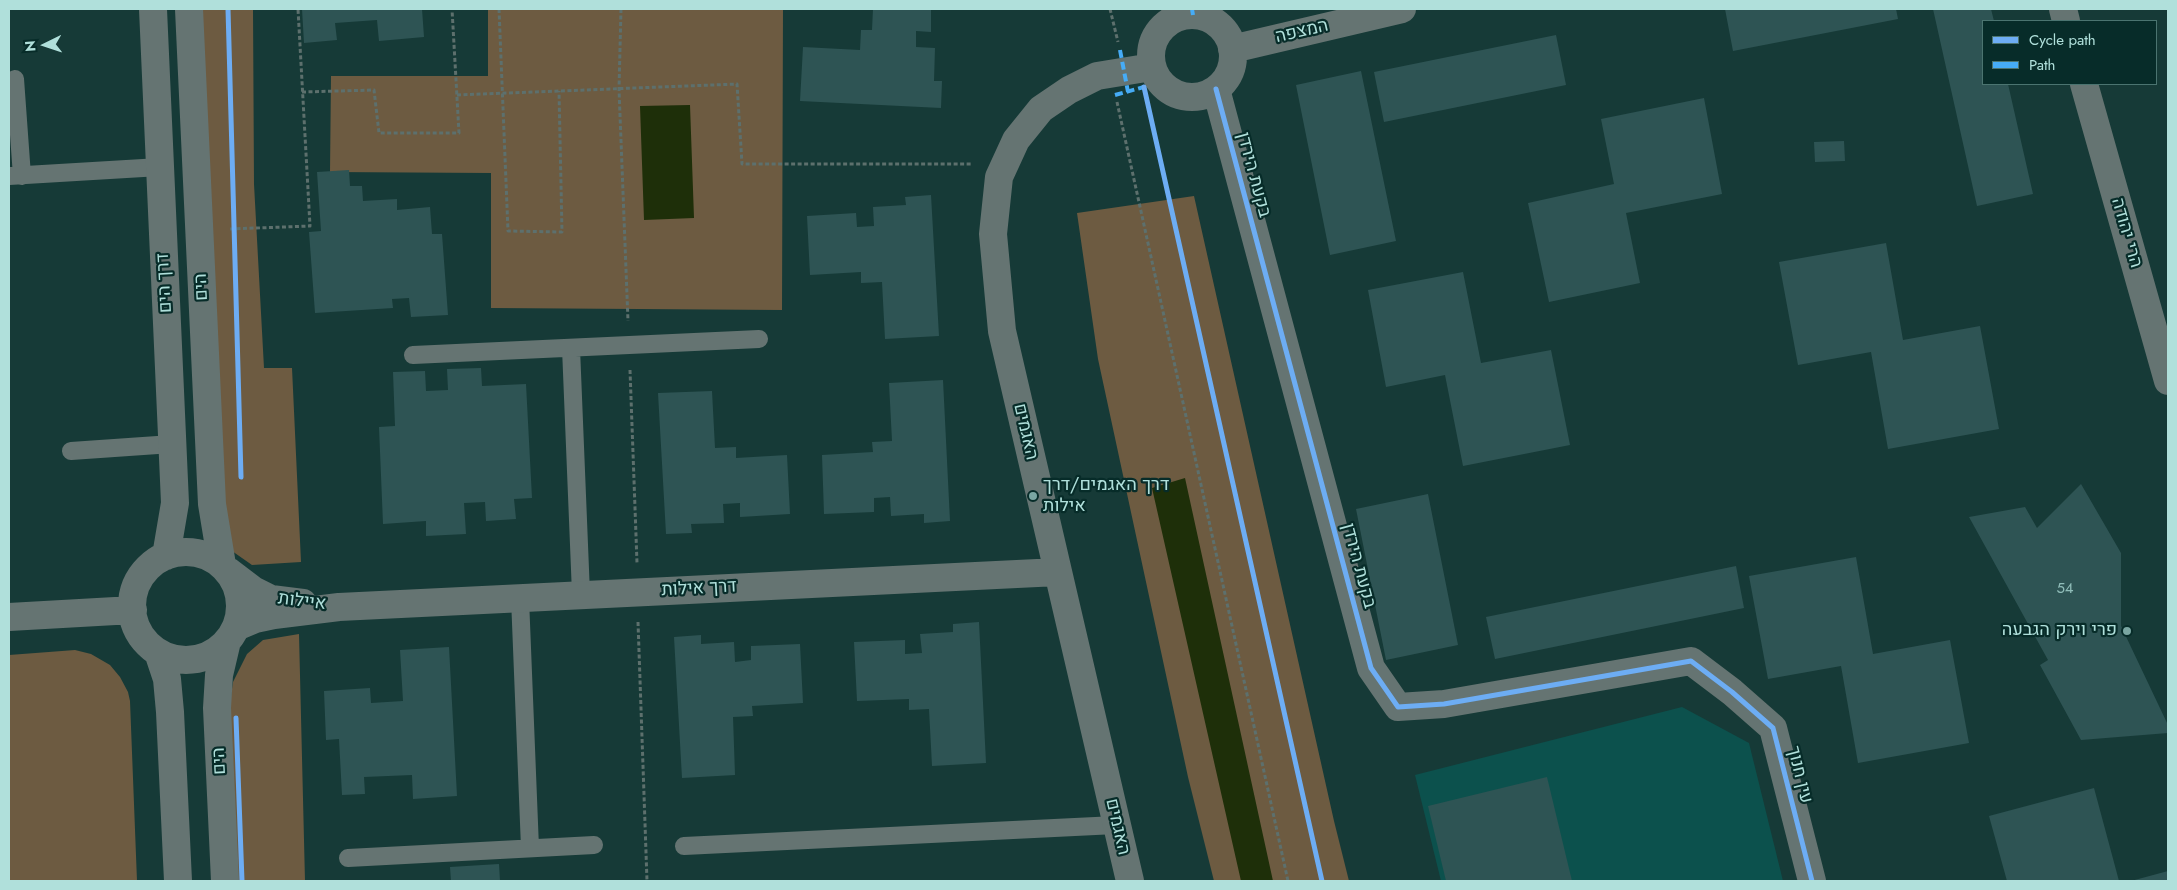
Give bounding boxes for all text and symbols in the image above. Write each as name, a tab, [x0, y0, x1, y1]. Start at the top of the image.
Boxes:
street label: המצפה	[1273, 15, 1331, 49]
north arrow	[20, 20, 70, 70]
legend	[1982, 20, 2157, 85]
text: Cycle path	[2029, 29, 2096, 51]
text: N	[20, 40, 40, 52]
text: Path	[2029, 54, 2055, 76]
street label: בקעת הירדן	[1231, 130, 1275, 220]
street label: הרי יהודה	[2106, 196, 2146, 270]
street label: דרך הים	[153, 252, 177, 314]
street label: הים	[190, 273, 214, 301]
street label: האגמים	[1008, 402, 1042, 462]
place label: דרך האגמים/דרך אילות	[1043, 475, 1169, 518]
marker: דרך האגמים/דרך אילות	[1027, 490, 1039, 502]
street label: בקעת הירדן	[1336, 521, 1380, 611]
street label: דרך אילות	[661, 576, 737, 602]
house number: 54	[2056, 580, 2074, 598]
street label: איילות	[277, 588, 327, 616]
place label: פרי וירק הגבעה	[2002, 620, 2117, 642]
marker: פרי וירק הגבעה	[2121, 625, 2133, 637]
street label: עין חנוך	[1781, 744, 1817, 806]
street label: הים	[208, 747, 232, 775]
street label: האגמים	[1100, 797, 1134, 857]

